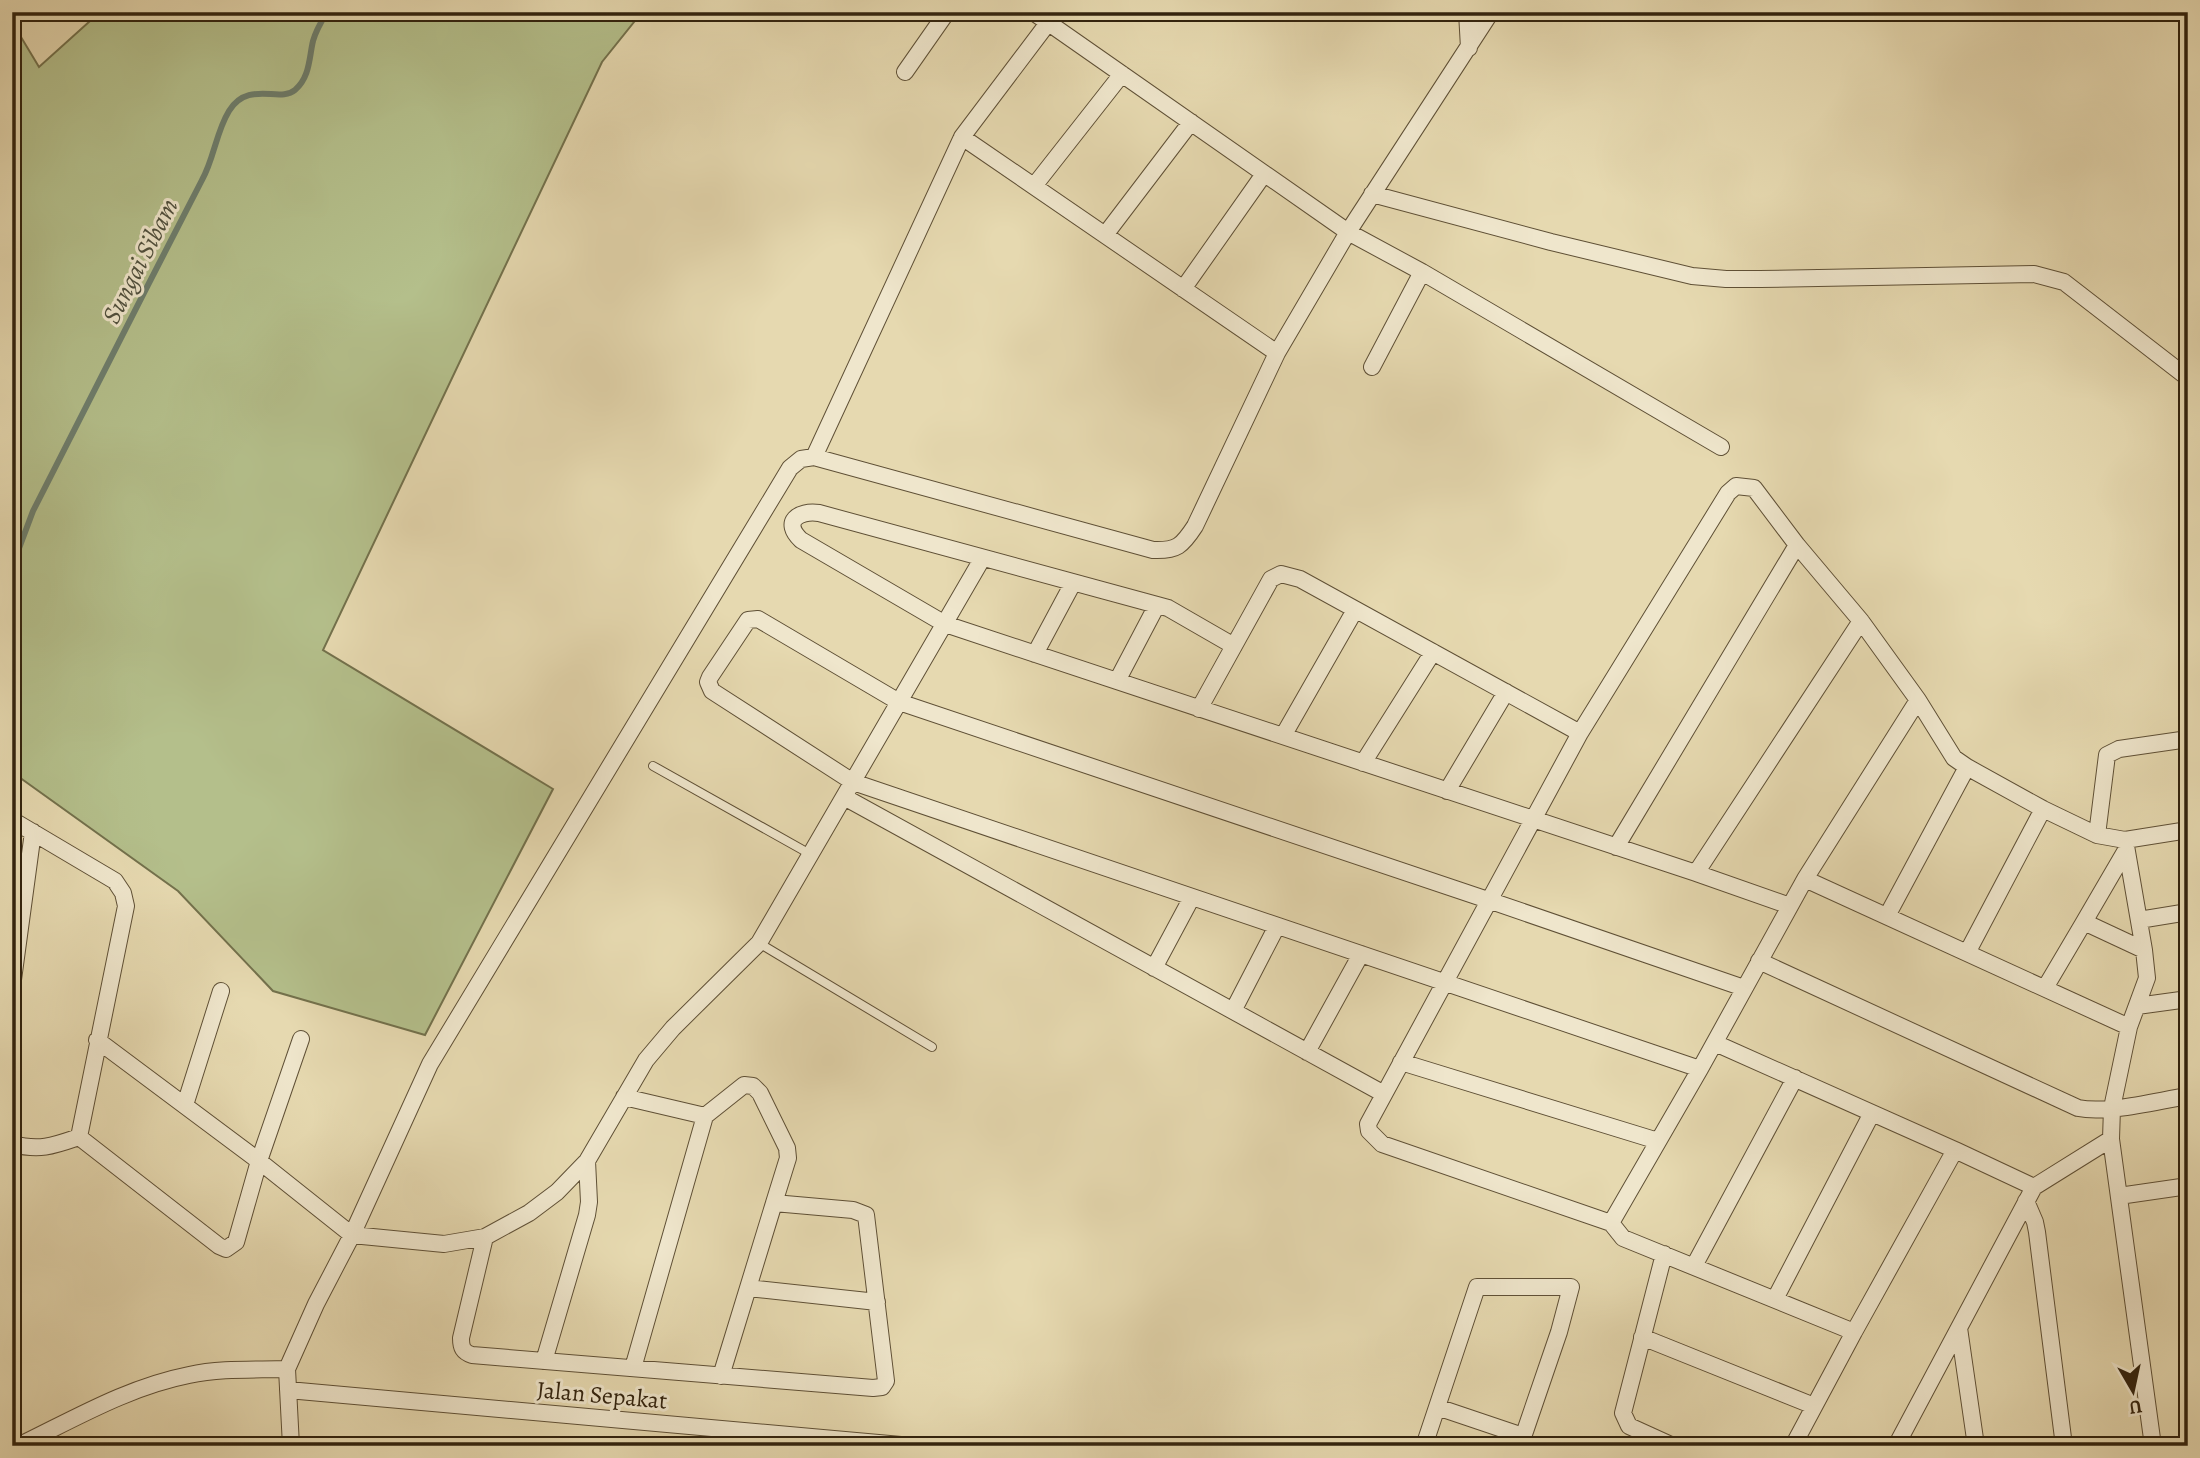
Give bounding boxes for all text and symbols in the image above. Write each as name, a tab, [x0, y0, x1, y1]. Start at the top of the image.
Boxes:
water label: Sungai Sibam	[93, 192, 187, 330]
north arrow	[2098, 1356, 2168, 1426]
street label: Jalan Sepakat	[536, 1373, 669, 1417]
text: U	[2127, 1393, 2144, 1421]

